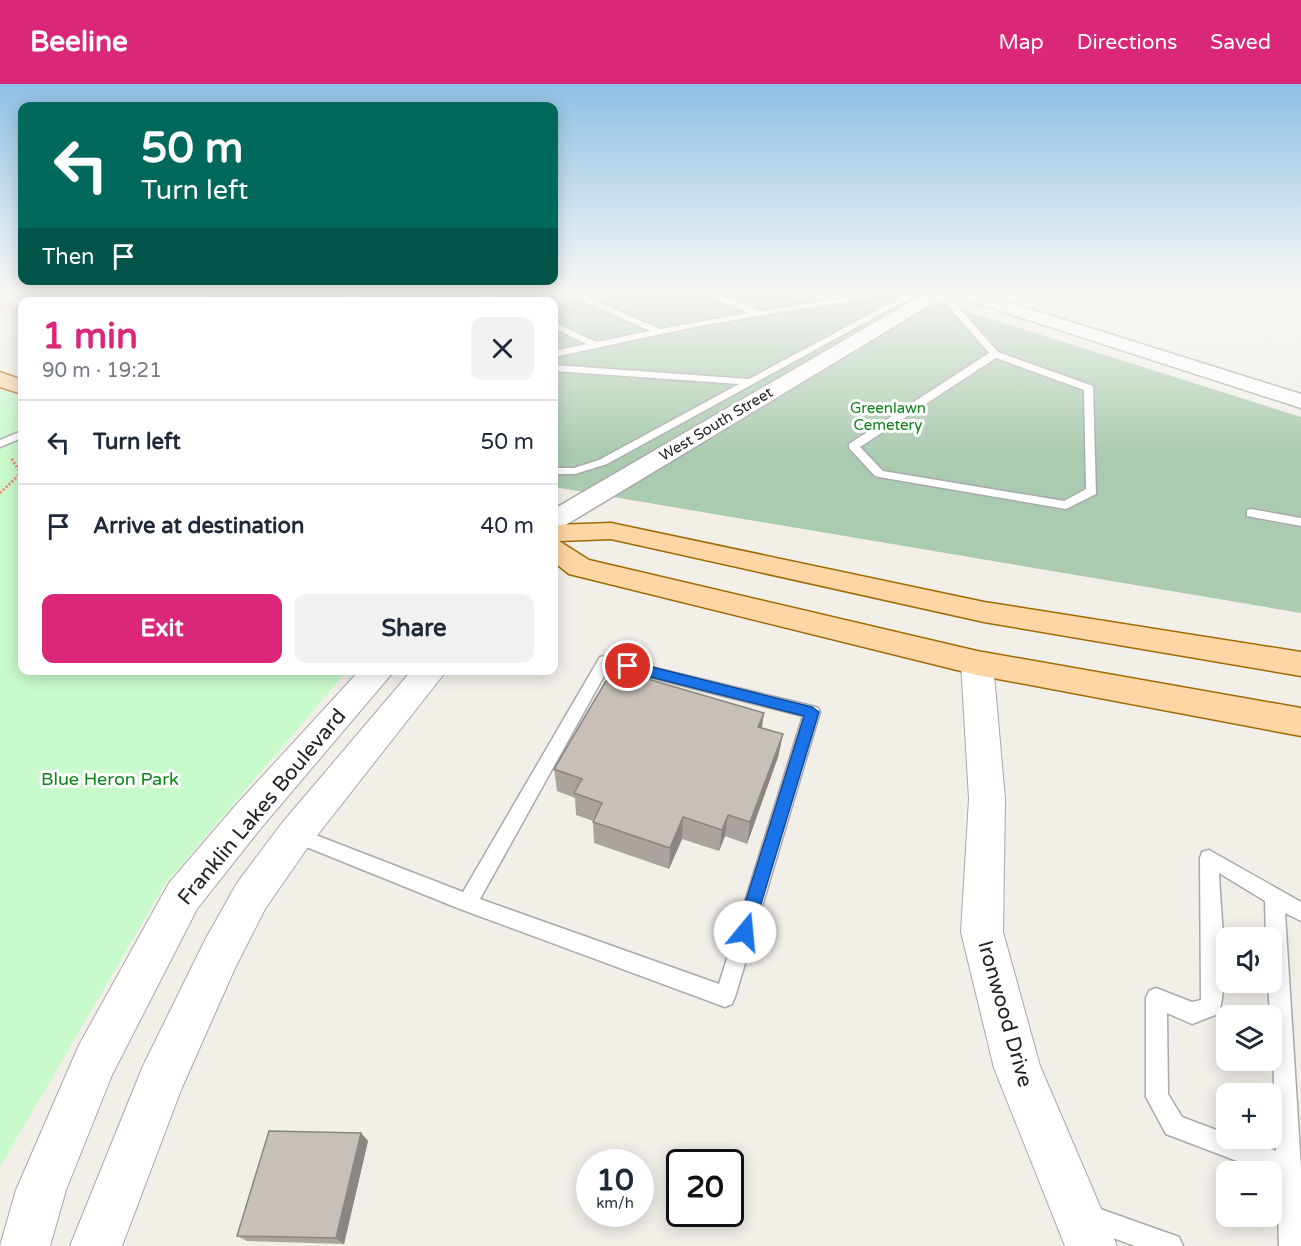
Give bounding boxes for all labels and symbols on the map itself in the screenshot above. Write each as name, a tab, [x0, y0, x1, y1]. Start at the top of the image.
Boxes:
street label: West South Street	[656, 383, 776, 465]
park label: Greenlawn Cemetery	[850, 399, 926, 434]
pin	[602, 640, 653, 691]
street label: Franklin Lakes Boulevard	[173, 704, 351, 910]
park label: Blue Heron Park	[41, 768, 179, 790]
position arrow	[713, 900, 777, 964]
street label: Ironwood Drive	[972, 938, 1038, 1090]
speed limit sign: 20	[666, 1149, 744, 1227]

